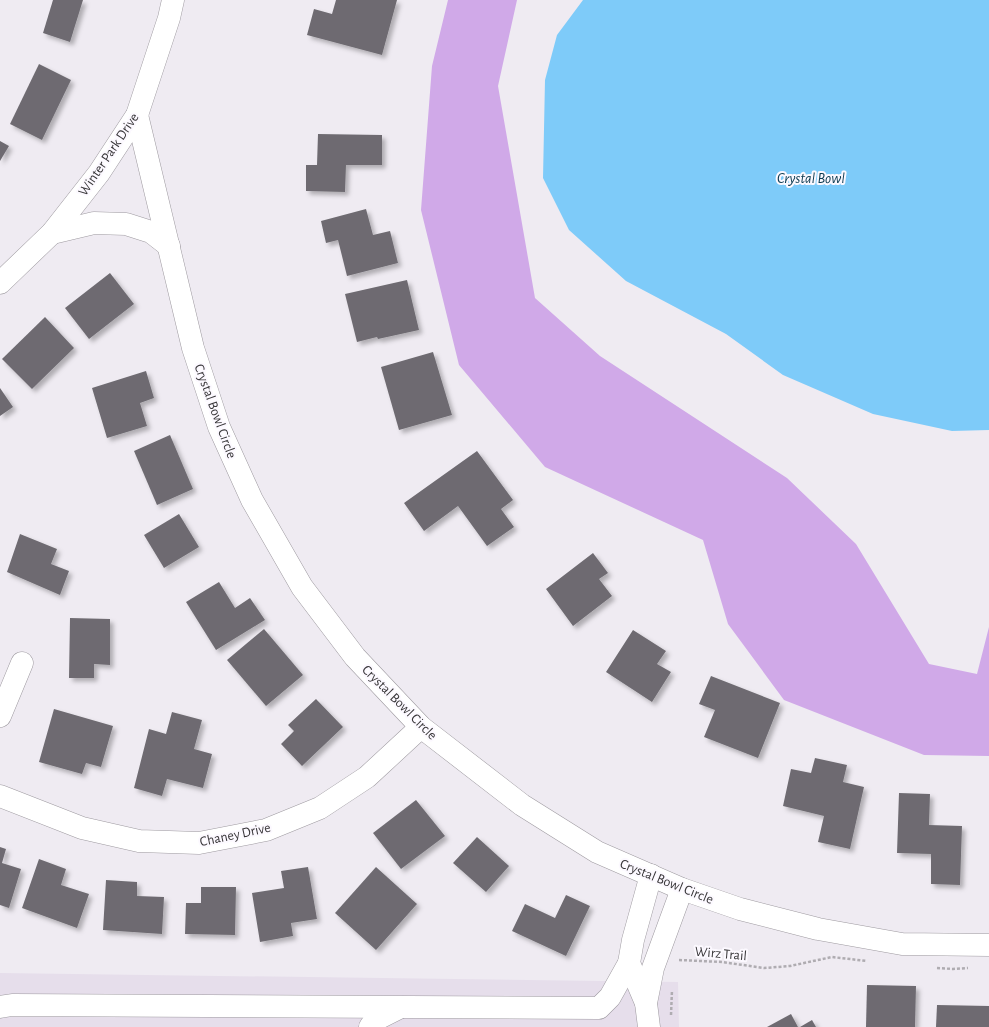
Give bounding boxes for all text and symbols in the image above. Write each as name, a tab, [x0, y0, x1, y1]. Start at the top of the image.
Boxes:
street label: Winter Park Drive	[76, 111, 142, 198]
water label: Crystal Bowl	[777, 171, 845, 186]
street label: Crystal Bowl Circle	[192, 362, 239, 460]
street label: Crystal Bowl Circle	[359, 663, 439, 743]
street label: Chaney Drive	[199, 821, 272, 849]
street label: Crystal Bowl Circle	[618, 857, 715, 907]
street label: Wirz Trail	[694, 945, 748, 963]

